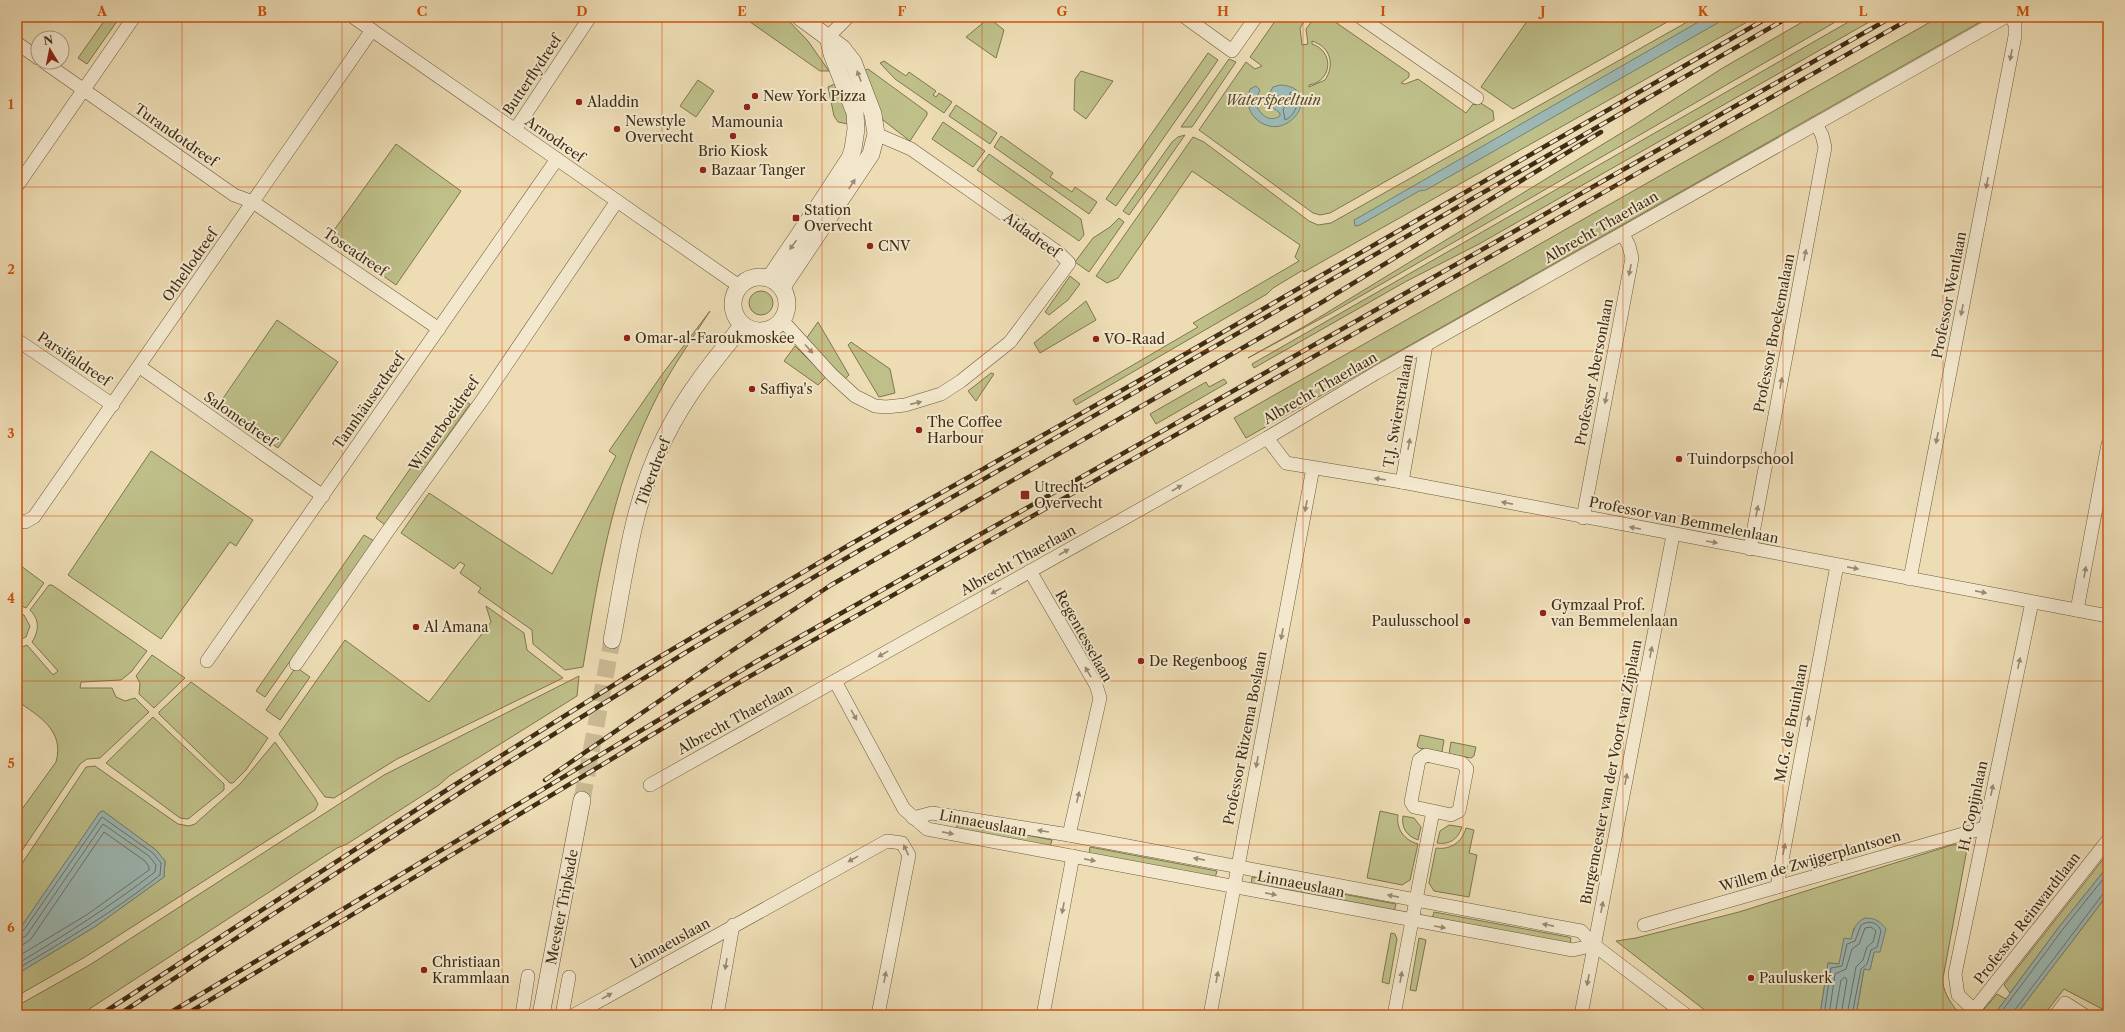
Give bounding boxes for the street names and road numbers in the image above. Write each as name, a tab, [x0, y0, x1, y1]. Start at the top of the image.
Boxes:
street label: Butterflydreef	[499, 30, 567, 119]
street label: Turandotdreef	[131, 100, 223, 172]
street label: Arnodreef	[521, 111, 590, 167]
street label: Albrecht Thaerlaan	[1540, 187, 1662, 268]
street label: Aidadreef	[999, 208, 1065, 263]
street label: Othellodreef	[158, 223, 223, 305]
street label: Toscadreef	[320, 224, 392, 281]
street label: Professor Wentlaan	[1928, 230, 1970, 360]
street label: Professor Broekemalaan	[1750, 252, 1798, 414]
street label: Professor Abersonlaan	[1571, 297, 1617, 447]
street label: Parsifaldreef	[34, 328, 116, 391]
street label: Tannhäuserdreef	[329, 348, 410, 453]
street label: Albrecht Thaerlaan	[1259, 348, 1381, 429]
street label: T.J. Swierstralaan	[1379, 352, 1417, 469]
street label: Winterboeidreef	[404, 372, 484, 475]
street label: Salomedreef	[200, 387, 281, 452]
street label: Tiberdreef	[632, 434, 675, 509]
street label: Professor van Bemmelenlaan	[1588, 493, 1781, 547]
street label: Albrecht Thaerlaan	[956, 521, 1079, 600]
street label: Regentesselaan	[1051, 587, 1117, 685]
street label: Burgemeester van der Voort van Zijplaan	[1576, 638, 1646, 906]
street label: Professor Ritzema Boslaan	[1219, 649, 1271, 827]
street label: M.G. de Bruinlaan	[1771, 662, 1811, 784]
street label: Albrecht Thaerlaan	[673, 680, 796, 759]
street label: H. Copijnlaan	[1955, 759, 1991, 853]
street label: Linnaeuslaan	[938, 806, 1028, 840]
street label: Willem de Zwijgerplantsoen	[1716, 826, 1903, 896]
street label: Meester Tripkade	[542, 848, 582, 966]
street label: Professor Reinwardtlaan	[1970, 848, 2084, 988]
street label: Linnaeuslaan	[1256, 867, 1346, 901]
street label: Linnaeuslaan	[627, 914, 713, 972]

